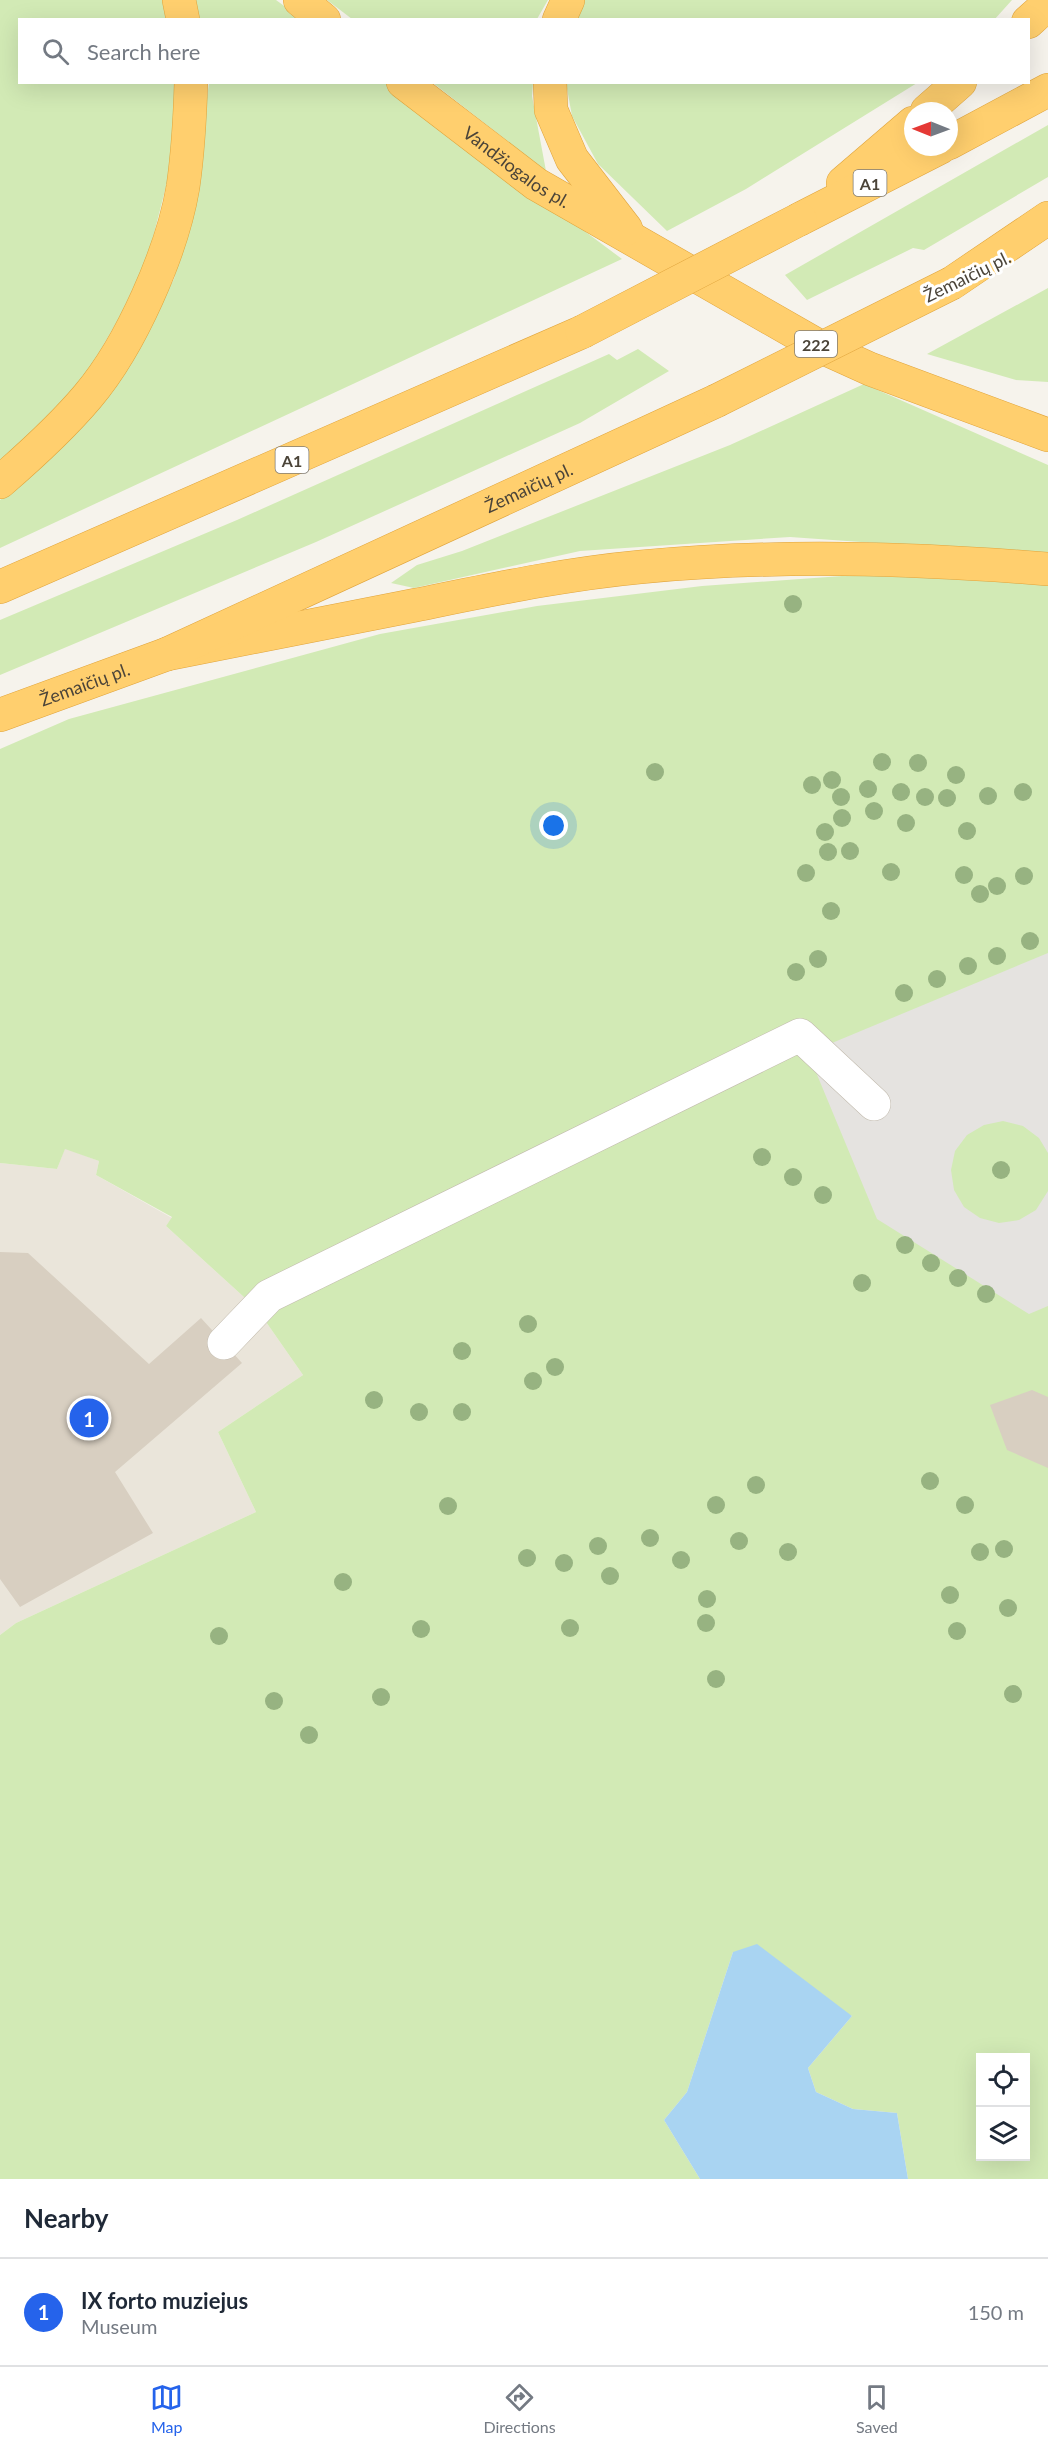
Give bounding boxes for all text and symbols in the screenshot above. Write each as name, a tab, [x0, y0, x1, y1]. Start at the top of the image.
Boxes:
search box	[18, 18, 1030, 84]
icon: search	[39, 35, 72, 68]
text: Search here	[87, 38, 200, 65]
north arrow	[904, 102, 958, 156]
street label: Vandžiogalos pl.	[459, 121, 574, 212]
road number: A1	[854, 170, 886, 196]
street label: Žemaičių pl.	[920, 245, 1014, 307]
road number: 222	[795, 331, 837, 357]
road number: A1	[276, 447, 308, 473]
street label: Žemaičių pl.	[481, 458, 576, 517]
street label: Žemaičių pl.	[37, 658, 133, 711]
your location	[539, 811, 568, 840]
pin: 1	[70, 1396, 109, 1440]
map controls	[976, 2053, 1030, 2161]
button: locate	[976, 2053, 1030, 2107]
button: layers	[976, 2107, 1030, 2161]
text: Nearby	[24, 2202, 109, 2234]
text: IX forto muziejus	[81, 2287, 248, 2314]
text: 1	[38, 2300, 49, 2324]
text: 150 m	[968, 2300, 1024, 2324]
text: Museum	[81, 2314, 157, 2338]
tab: Map	[150, 2381, 183, 2436]
tab: Directions	[483, 2381, 556, 2436]
tab: Saved	[856, 2381, 898, 2436]

